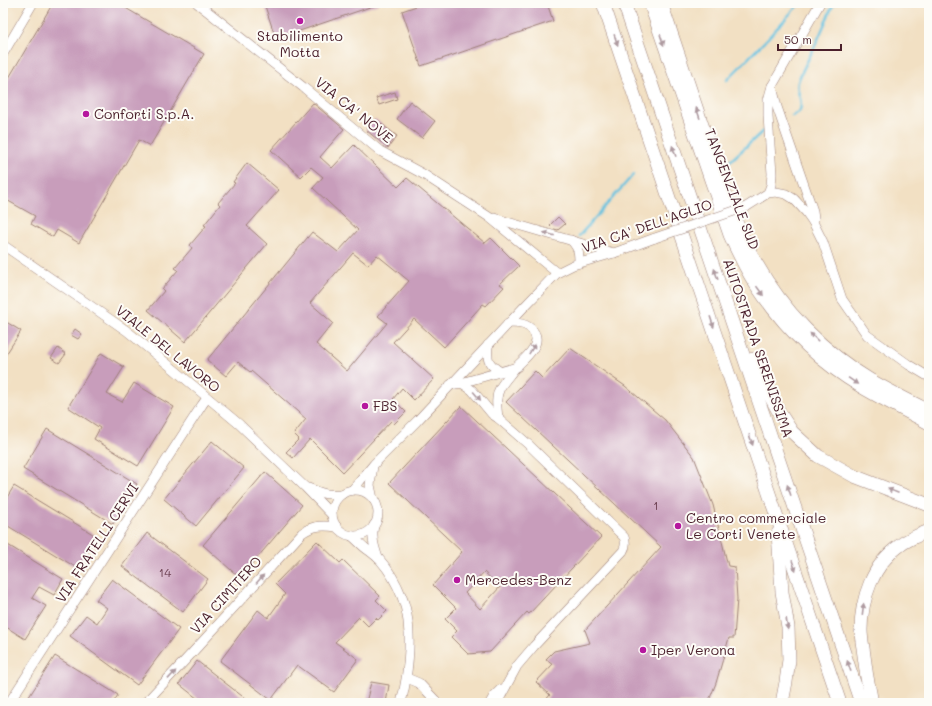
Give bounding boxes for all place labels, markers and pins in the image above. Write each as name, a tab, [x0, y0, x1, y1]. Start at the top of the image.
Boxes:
marker: Stabilimento Motta	[295, 16, 305, 26]
place label: Stabilimento Motta	[257, 26, 343, 61]
place label: Conforti S.p.A.	[94, 104, 194, 123]
marker: Conforti S.p.A.	[81, 109, 91, 119]
place label: FBS	[373, 396, 398, 415]
marker: FBS	[360, 401, 370, 411]
place label: Centro commerciale Le Corti Venete	[686, 508, 826, 543]
marker: Centro commerciale Le Corti Venete	[673, 521, 683, 531]
place label: Mercedes-Benz	[465, 570, 572, 589]
marker: Mercedes-Benz	[452, 575, 462, 585]
place label: Iper Verona	[651, 640, 735, 659]
marker: Iper Verona	[638, 645, 648, 655]

